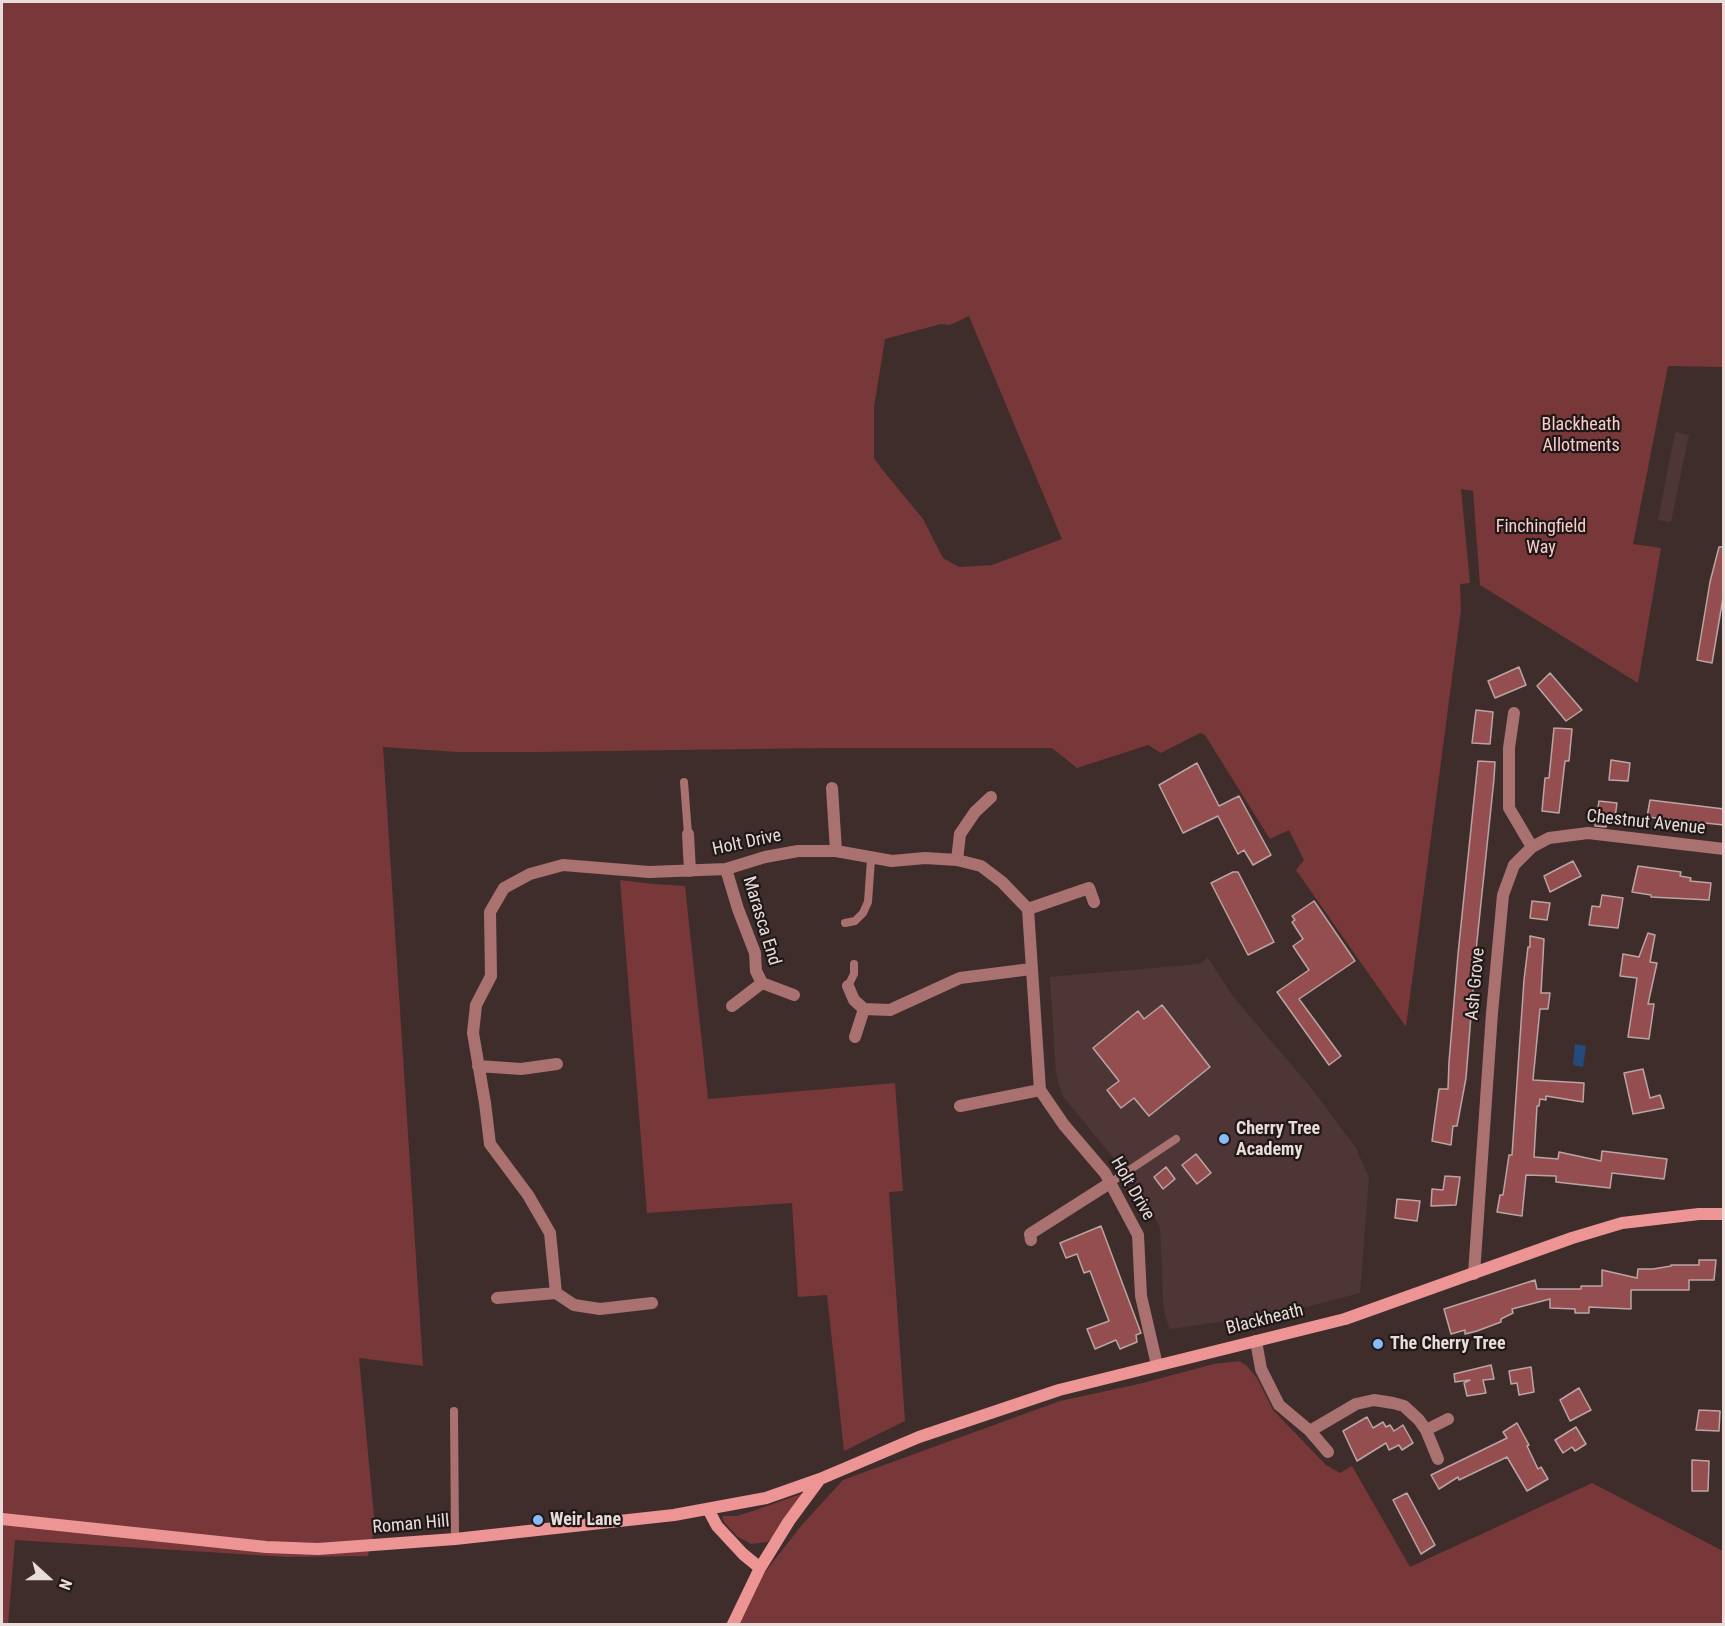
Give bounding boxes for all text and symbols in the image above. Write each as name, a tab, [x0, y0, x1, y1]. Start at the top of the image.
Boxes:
park label: Blackheath Allotments	[1542, 414, 1620, 456]
park label: Finchingfield Way	[1496, 516, 1586, 558]
street label: Chestnut Avenue	[1585, 806, 1707, 840]
street label: Holt Drive	[711, 825, 783, 861]
street label: Marasca End	[737, 874, 785, 968]
street label: Ash Grove	[1462, 947, 1490, 1021]
place label: Cherry Tree Academy	[1236, 1118, 1320, 1160]
marker: Cherry Tree Academy	[1217, 1132, 1231, 1146]
street label: Holt Drive	[1105, 1153, 1159, 1225]
street label: Blackheath	[1224, 1300, 1306, 1340]
place label: The Cherry Tree	[1390, 1333, 1506, 1355]
marker: The Cherry Tree	[1371, 1337, 1385, 1351]
place label: Weir Lane	[550, 1509, 621, 1531]
street label: Roman Hill	[372, 1511, 450, 1539]
marker: Weir Lane	[531, 1513, 545, 1527]
north arrow	[18, 1548, 78, 1608]
text: N	[55, 1577, 76, 1593]

